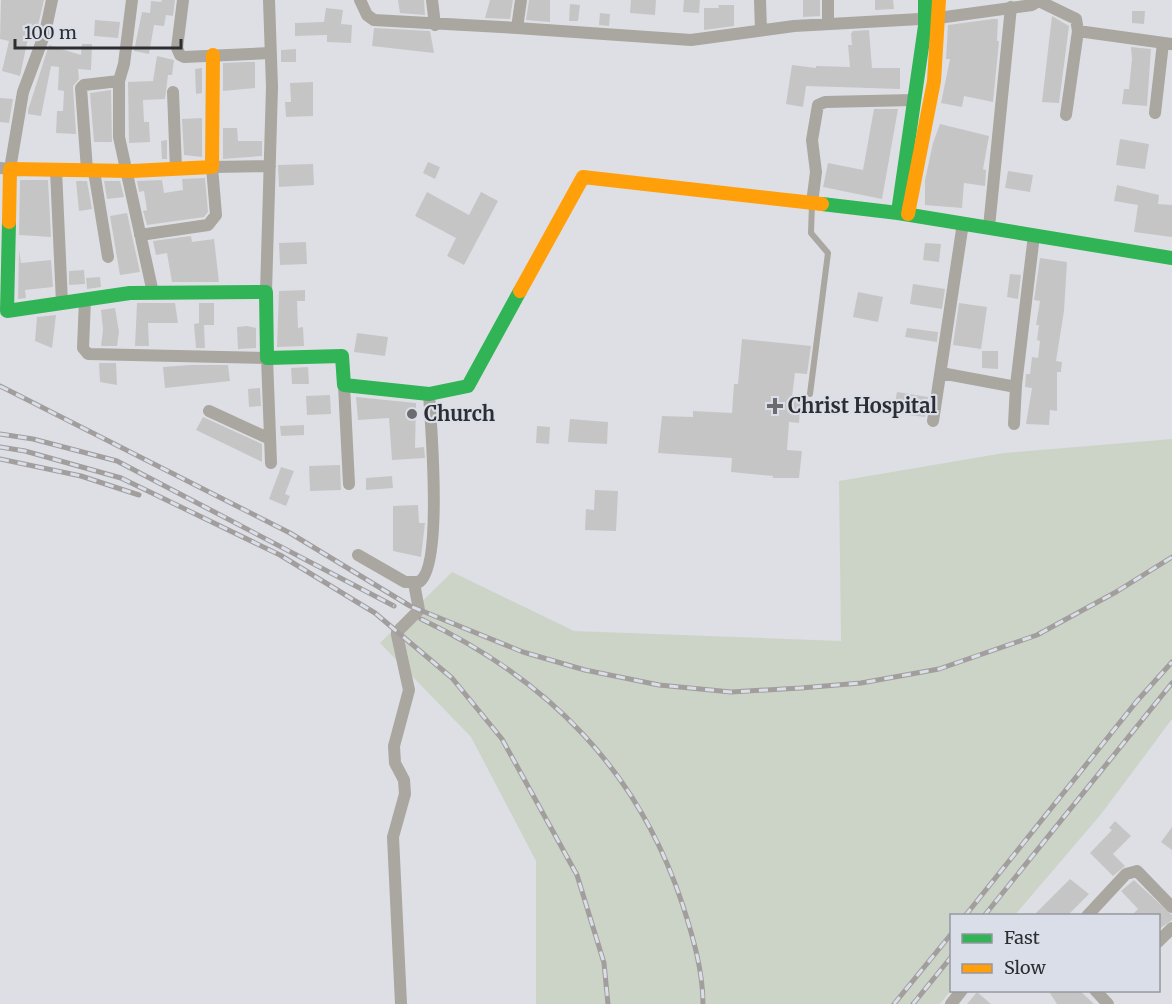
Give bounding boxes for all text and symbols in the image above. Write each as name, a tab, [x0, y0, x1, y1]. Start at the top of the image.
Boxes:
scale bar	[15, 12, 182, 50]
text: 100 m	[24, 21, 77, 44]
place label: Christ Hospital	[788, 393, 937, 418]
marker: Christ Hospital	[766, 397, 784, 415]
place label: Church	[424, 401, 496, 426]
marker: Church	[405, 407, 419, 421]
legend	[950, 914, 1160, 992]
text: Fast	[1004, 926, 1040, 949]
text: Slow	[1004, 956, 1047, 979]

